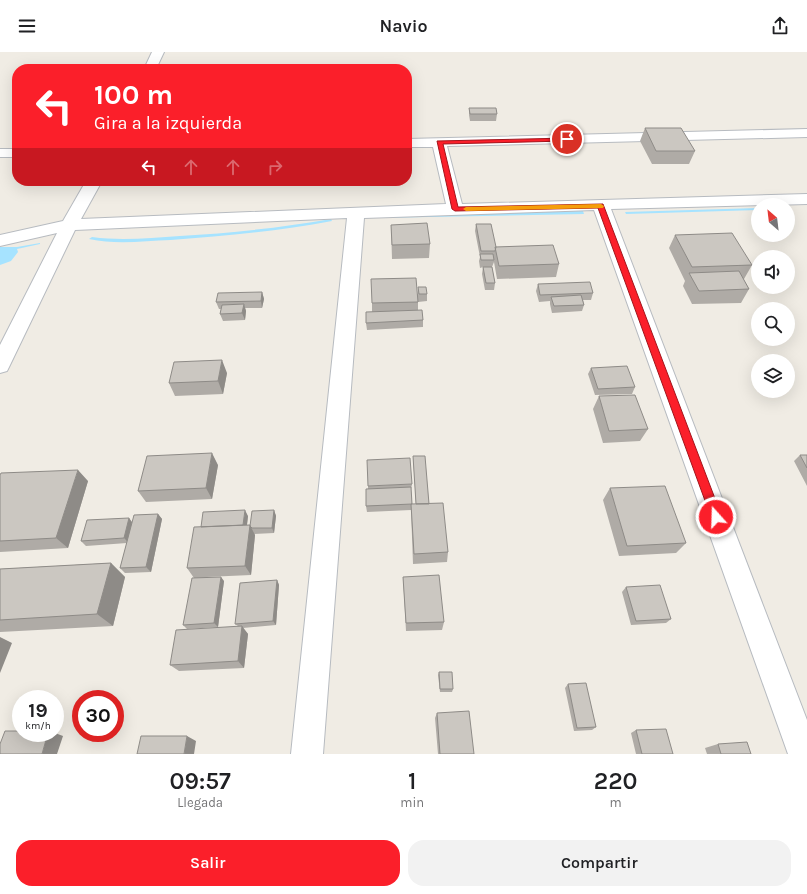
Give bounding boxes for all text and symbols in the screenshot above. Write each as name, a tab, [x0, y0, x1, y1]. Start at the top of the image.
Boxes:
icon: menu	[16, 15, 38, 37]
text: Navio	[379, 15, 428, 37]
icon: share	[769, 15, 791, 37]
text: 100 m	[94, 78, 173, 111]
icon: left	[28, 80, 80, 132]
text: Gira a la izquierda	[94, 112, 242, 134]
pin	[550, 122, 584, 156]
icon: arrive	[556, 128, 578, 150]
icon: left	[138, 156, 160, 178]
icon: ahead	[180, 156, 202, 178]
icon: ahead	[222, 156, 244, 178]
icon: right	[264, 156, 286, 178]
north arrow	[751, 198, 795, 242]
map controls	[751, 198, 795, 398]
button: sound	[751, 250, 795, 294]
button: search	[751, 302, 795, 346]
button: layers	[751, 354, 795, 398]
position arrow	[695, 496, 737, 538]
speed limit sign: 30	[72, 690, 124, 742]
text: 19	[28, 699, 48, 722]
text: km/h	[25, 720, 51, 732]
text: 09:57	[170, 767, 231, 795]
text: 1	[408, 767, 416, 795]
text: 220	[594, 767, 637, 795]
text: Llegada	[177, 795, 223, 810]
text: min	[400, 795, 424, 810]
text: m	[610, 795, 622, 810]
button: Salir	[16, 840, 400, 886]
button: Compartir	[408, 840, 791, 886]

